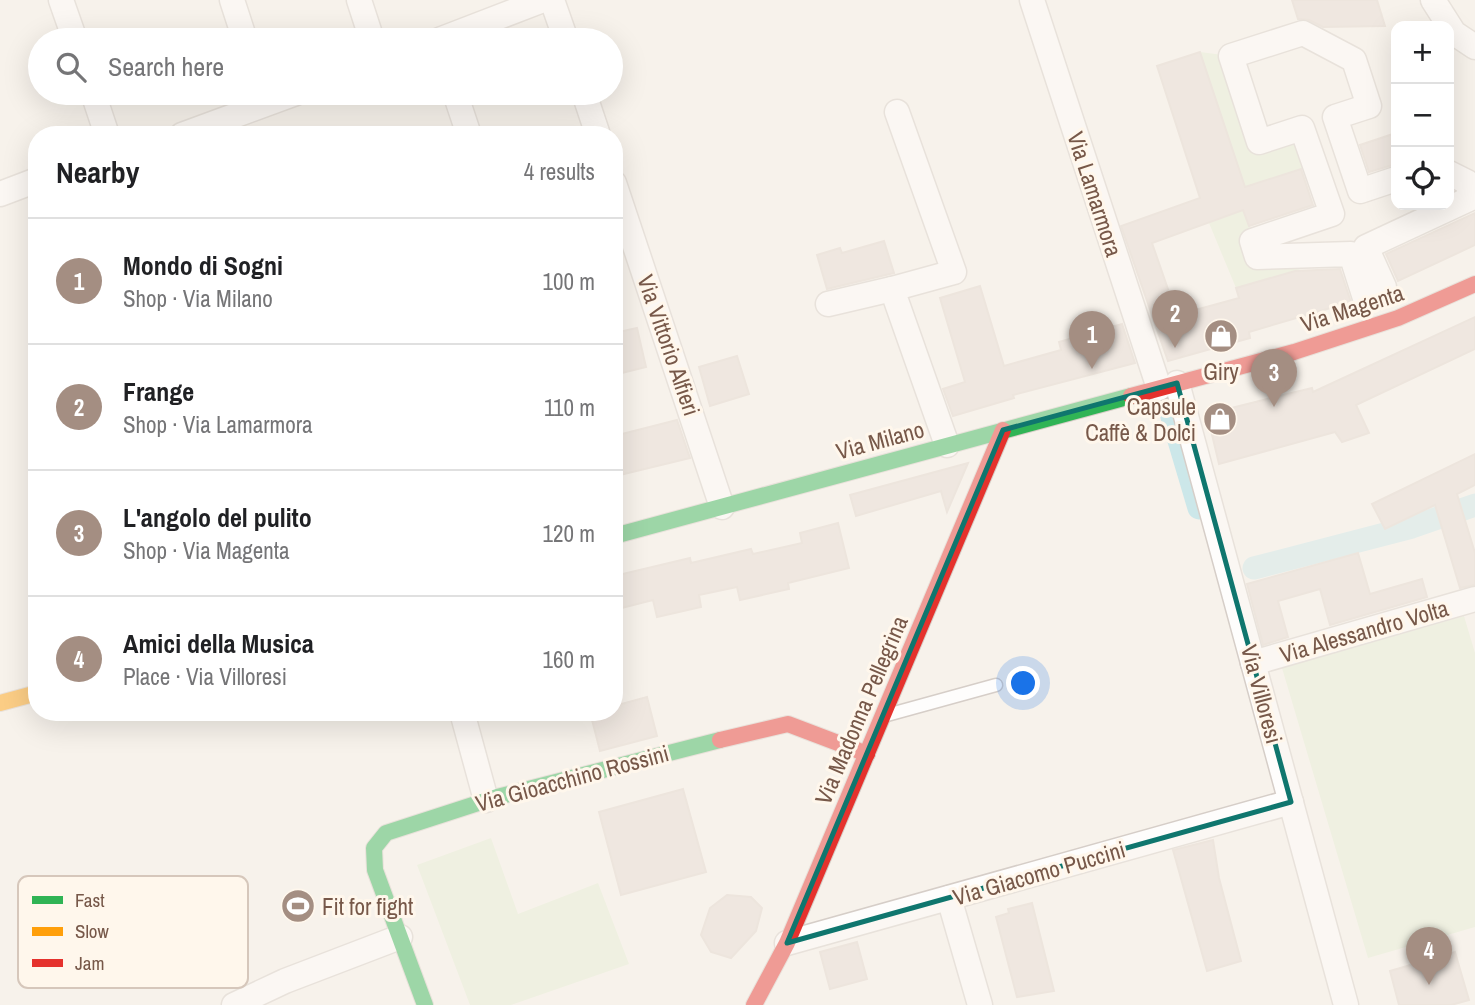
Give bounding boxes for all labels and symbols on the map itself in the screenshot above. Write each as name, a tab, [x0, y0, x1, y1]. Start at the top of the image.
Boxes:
street label: Via Lamarmora	[1060, 128, 1130, 261]
street label: Via Vittorio Alfieri	[630, 270, 708, 420]
street label: Via Magenta	[1296, 277, 1408, 339]
pin: 2	[1152, 290, 1198, 348]
pin: 1	[1069, 311, 1115, 369]
shop icon: Giry	[1202, 317, 1240, 355]
pin: 3	[1251, 349, 1297, 407]
place label: Giry	[1203, 356, 1239, 387]
place label: Capsule Caffè & Dolci	[1085, 391, 1196, 448]
shop icon: Capsule Caffè & Dolci	[1201, 400, 1239, 438]
street label: Via Milano	[833, 413, 927, 467]
street label: Via Alessandro Volta	[1276, 592, 1452, 670]
street label: Via Madonna Pellegrina	[807, 610, 915, 809]
street label: Via Villoresi	[1234, 641, 1290, 747]
your location	[1006, 666, 1040, 700]
street label: Via Gioacchino Rossini	[472, 737, 672, 819]
street label: Via Giacomo Puccini	[949, 834, 1129, 912]
legend	[18, 876, 248, 988]
text: Fast	[75, 887, 105, 913]
sports icon: Fit for fight	[279, 887, 317, 925]
place label: Fit for fight	[322, 891, 413, 922]
text: Slow	[75, 918, 110, 944]
pin: 4	[1406, 927, 1452, 985]
text: Jam	[75, 950, 104, 976]

